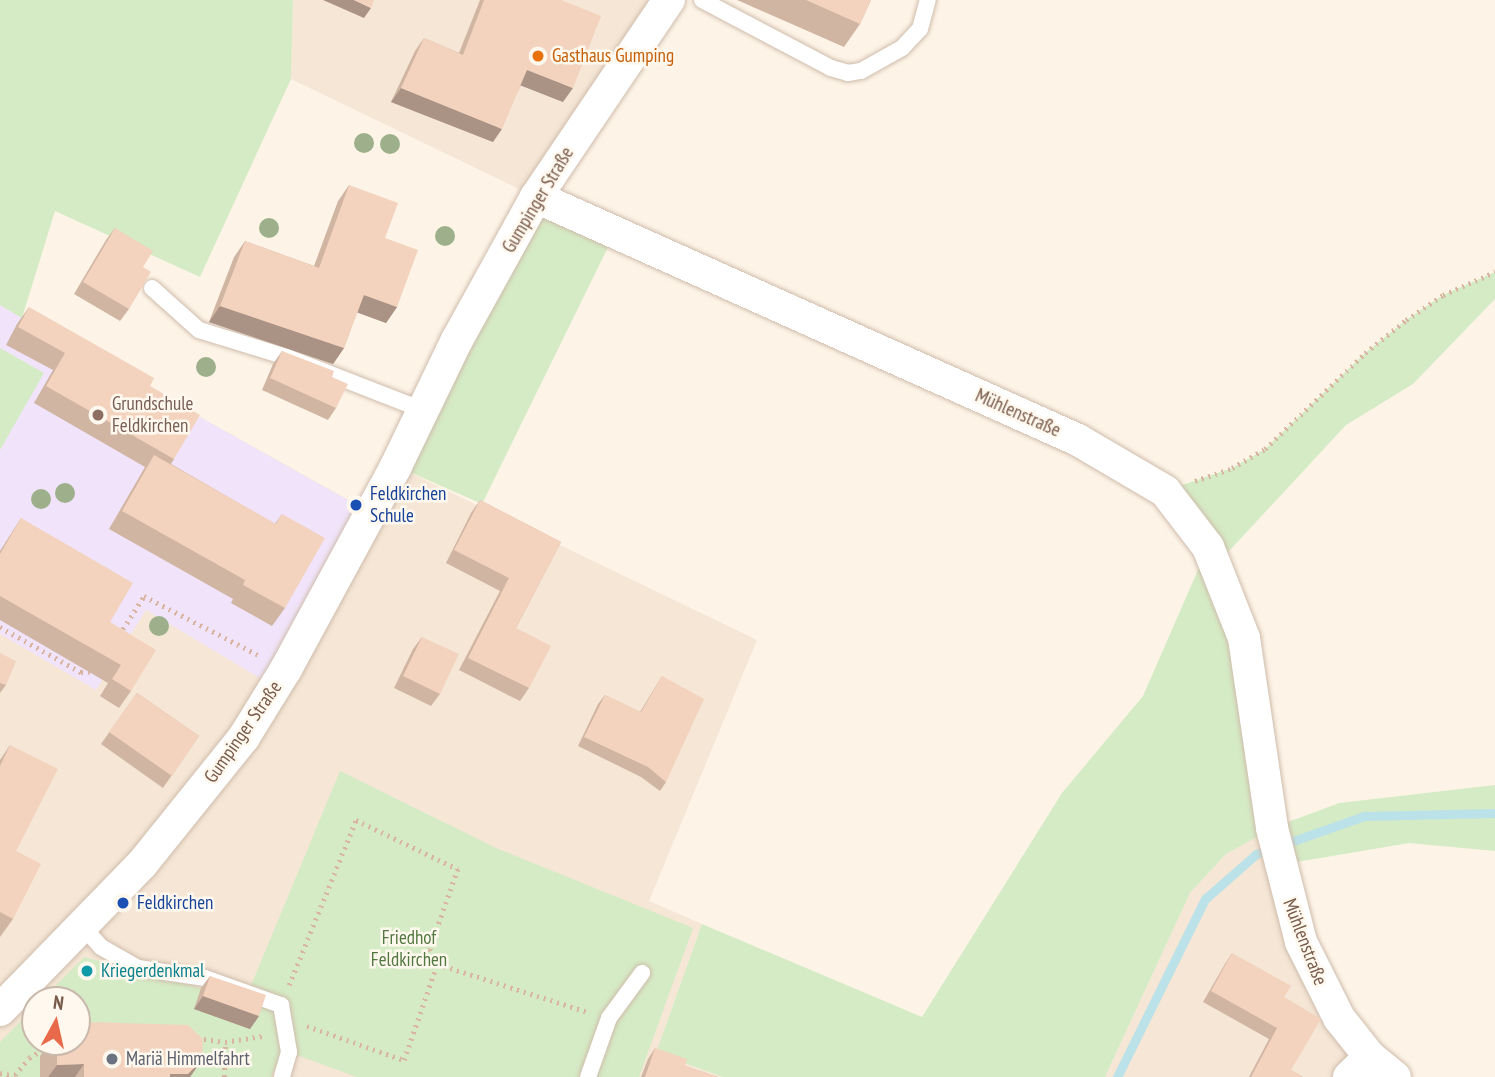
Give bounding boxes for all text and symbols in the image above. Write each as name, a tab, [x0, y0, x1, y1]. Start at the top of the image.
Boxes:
place label: Gasthaus Gumping	[552, 45, 674, 67]
marker: Gasthaus Gumping	[530, 48, 546, 64]
street label: Gumpinger Straße	[498, 143, 578, 257]
street label: Mühlenstraße	[972, 384, 1064, 442]
place label: Grundschule Feldkirchen	[112, 393, 193, 437]
marker: Grundschule Feldkirchen	[90, 407, 106, 423]
place label: Feldkirchen Schule	[370, 483, 446, 527]
marker: Feldkirchen Schule	[348, 497, 364, 513]
street label: Gumpinger Straße	[199, 677, 287, 787]
place label: Feldkirchen	[137, 892, 213, 914]
marker: Feldkirchen	[115, 895, 131, 911]
street label: Mühlenstraße	[1278, 895, 1332, 989]
park label: Friedhof Feldkirchen	[371, 927, 447, 971]
place label: Kriegerdenkmal	[101, 960, 204, 982]
marker: Kriegerdenkmal	[79, 963, 95, 979]
north arrow	[21, 986, 91, 1056]
text: N	[52, 990, 65, 1015]
place label: Mariä Himmelfahrt	[126, 1048, 250, 1070]
marker: Mariä Himmelfahrt	[104, 1051, 120, 1067]

